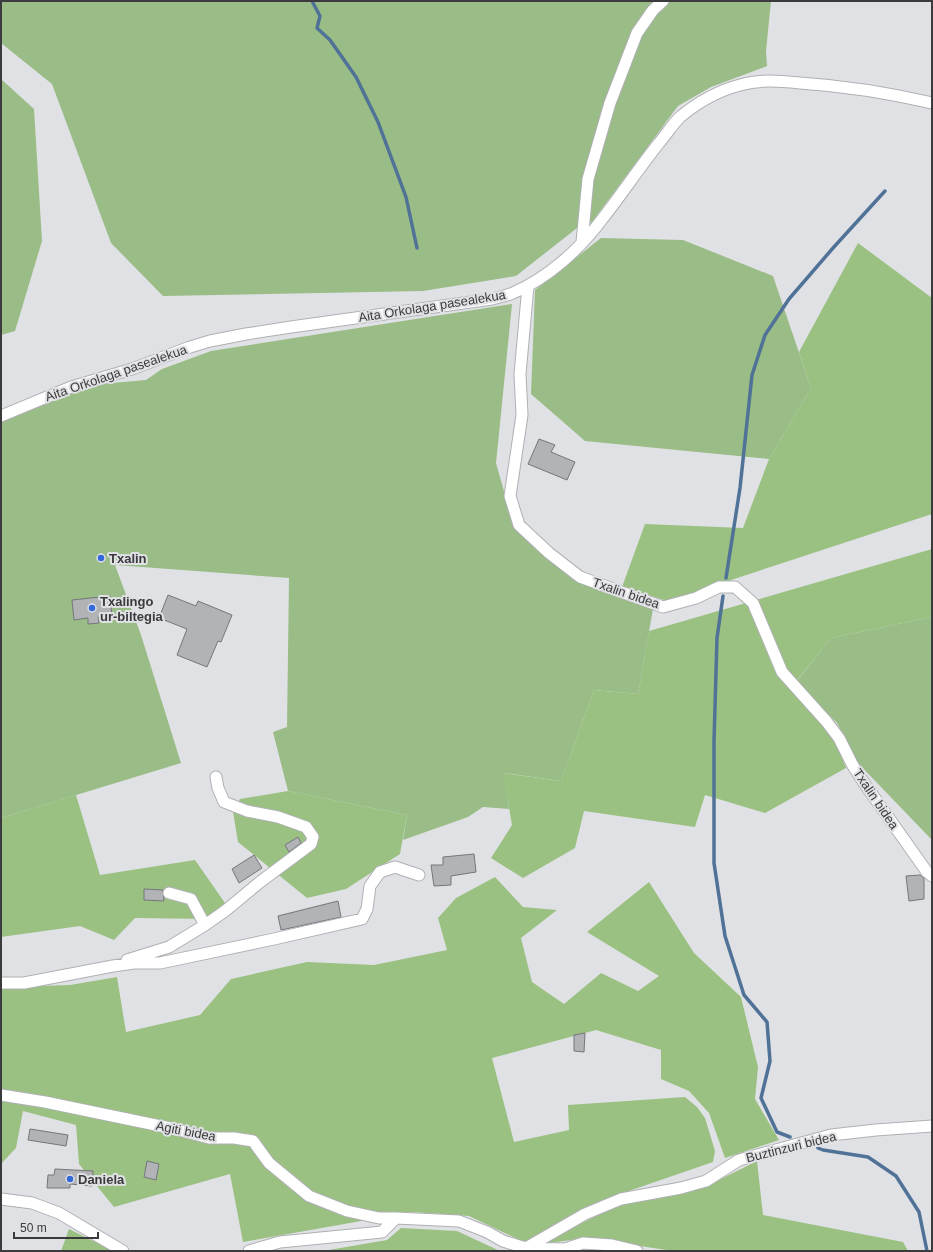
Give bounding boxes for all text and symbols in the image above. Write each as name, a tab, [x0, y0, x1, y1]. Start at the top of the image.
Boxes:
street label: Aita Orkolaga pasealekua	[357, 287, 507, 325]
street label: Aita Orkolaga pasealekua	[43, 341, 190, 404]
place label: Txalin	[109, 551, 147, 566]
marker: Txalin	[96, 553, 106, 563]
street label: Txalin bidea	[590, 574, 662, 612]
place label: Txalingo ur-biltegia	[100, 594, 164, 624]
marker: Txalingo ur-biltegia	[87, 603, 97, 613]
street label: Txalin bidea	[850, 766, 902, 833]
street label: Agiti bidea	[155, 1118, 218, 1144]
street label: Buztinzuri bidea	[744, 1128, 838, 1165]
place label: Daniela	[78, 1172, 125, 1187]
marker: Daniela	[65, 1174, 75, 1184]
scale bar	[14, 1214, 98, 1240]
text: 50 m	[20, 1221, 47, 1235]

